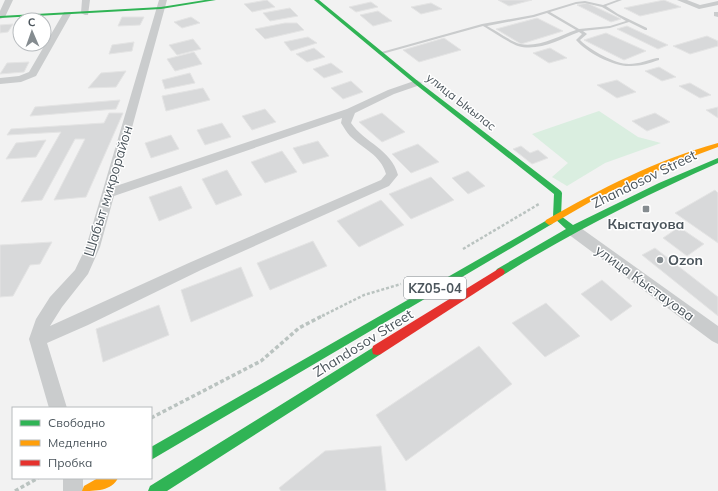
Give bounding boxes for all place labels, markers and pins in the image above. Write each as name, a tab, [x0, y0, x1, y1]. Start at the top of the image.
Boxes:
marker: Кыстауова	[641, 204, 651, 214]
place label: Кыстауова	[608, 215, 684, 233]
place label: Ozon	[668, 251, 703, 269]
marker: Ozon	[655, 255, 665, 265]

